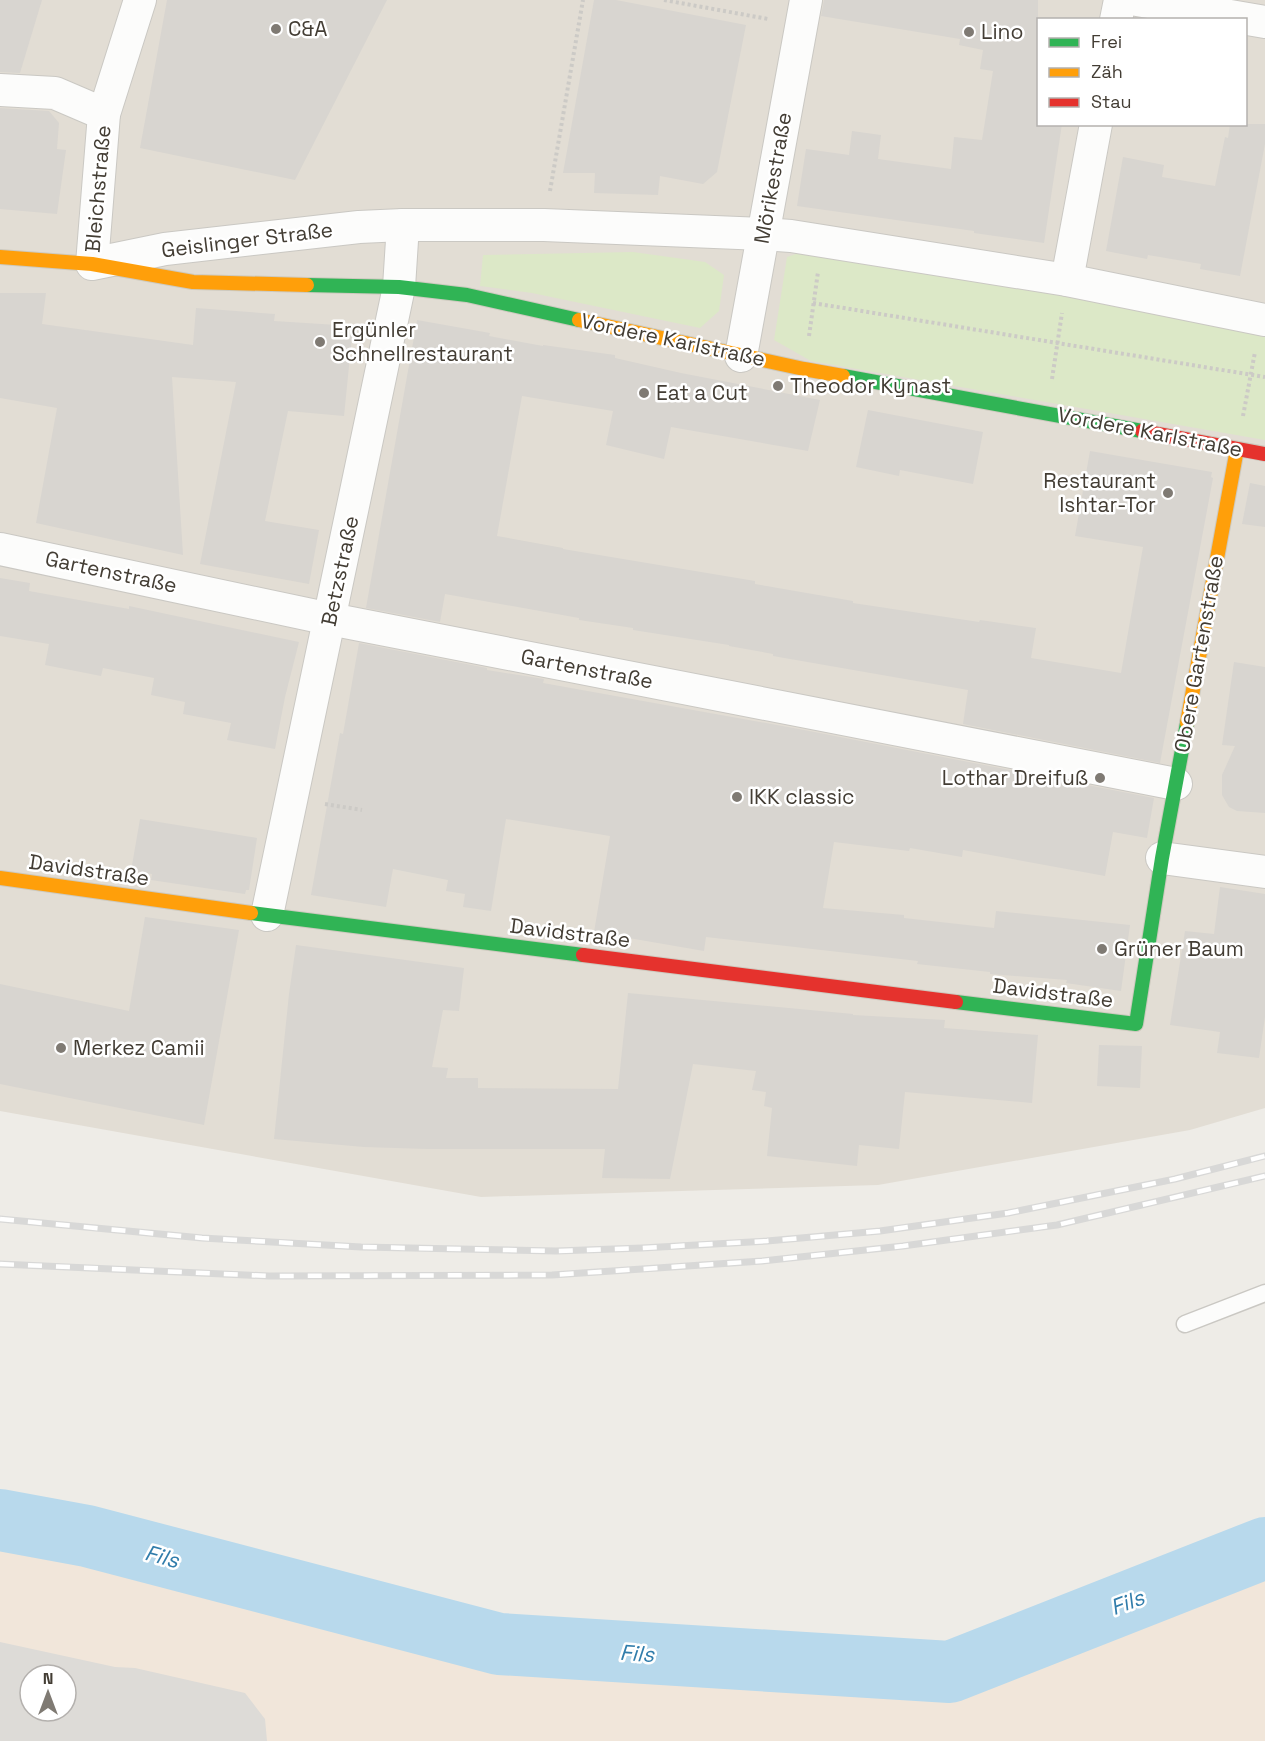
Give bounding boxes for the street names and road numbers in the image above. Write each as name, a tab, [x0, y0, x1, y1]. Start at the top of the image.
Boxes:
street label: Mörikestraße	[748, 110, 797, 246]
street label: Bleichstraße	[78, 124, 117, 254]
street label: Geislinger Straße	[160, 216, 334, 263]
street label: Vordere Karlstraße	[578, 307, 768, 372]
street label: Vordere Karlstraße	[1055, 400, 1245, 463]
street label: Betzstraße	[315, 513, 364, 629]
street label: Gartenstraße	[43, 544, 180, 599]
street label: Obere Gartenstraße	[1168, 553, 1229, 755]
street label: Gartenstraße	[519, 642, 656, 695]
street label: Davidstraße	[27, 848, 151, 891]
street label: Davidstraße	[508, 912, 632, 953]
street label: Davidstraße	[991, 972, 1115, 1013]

